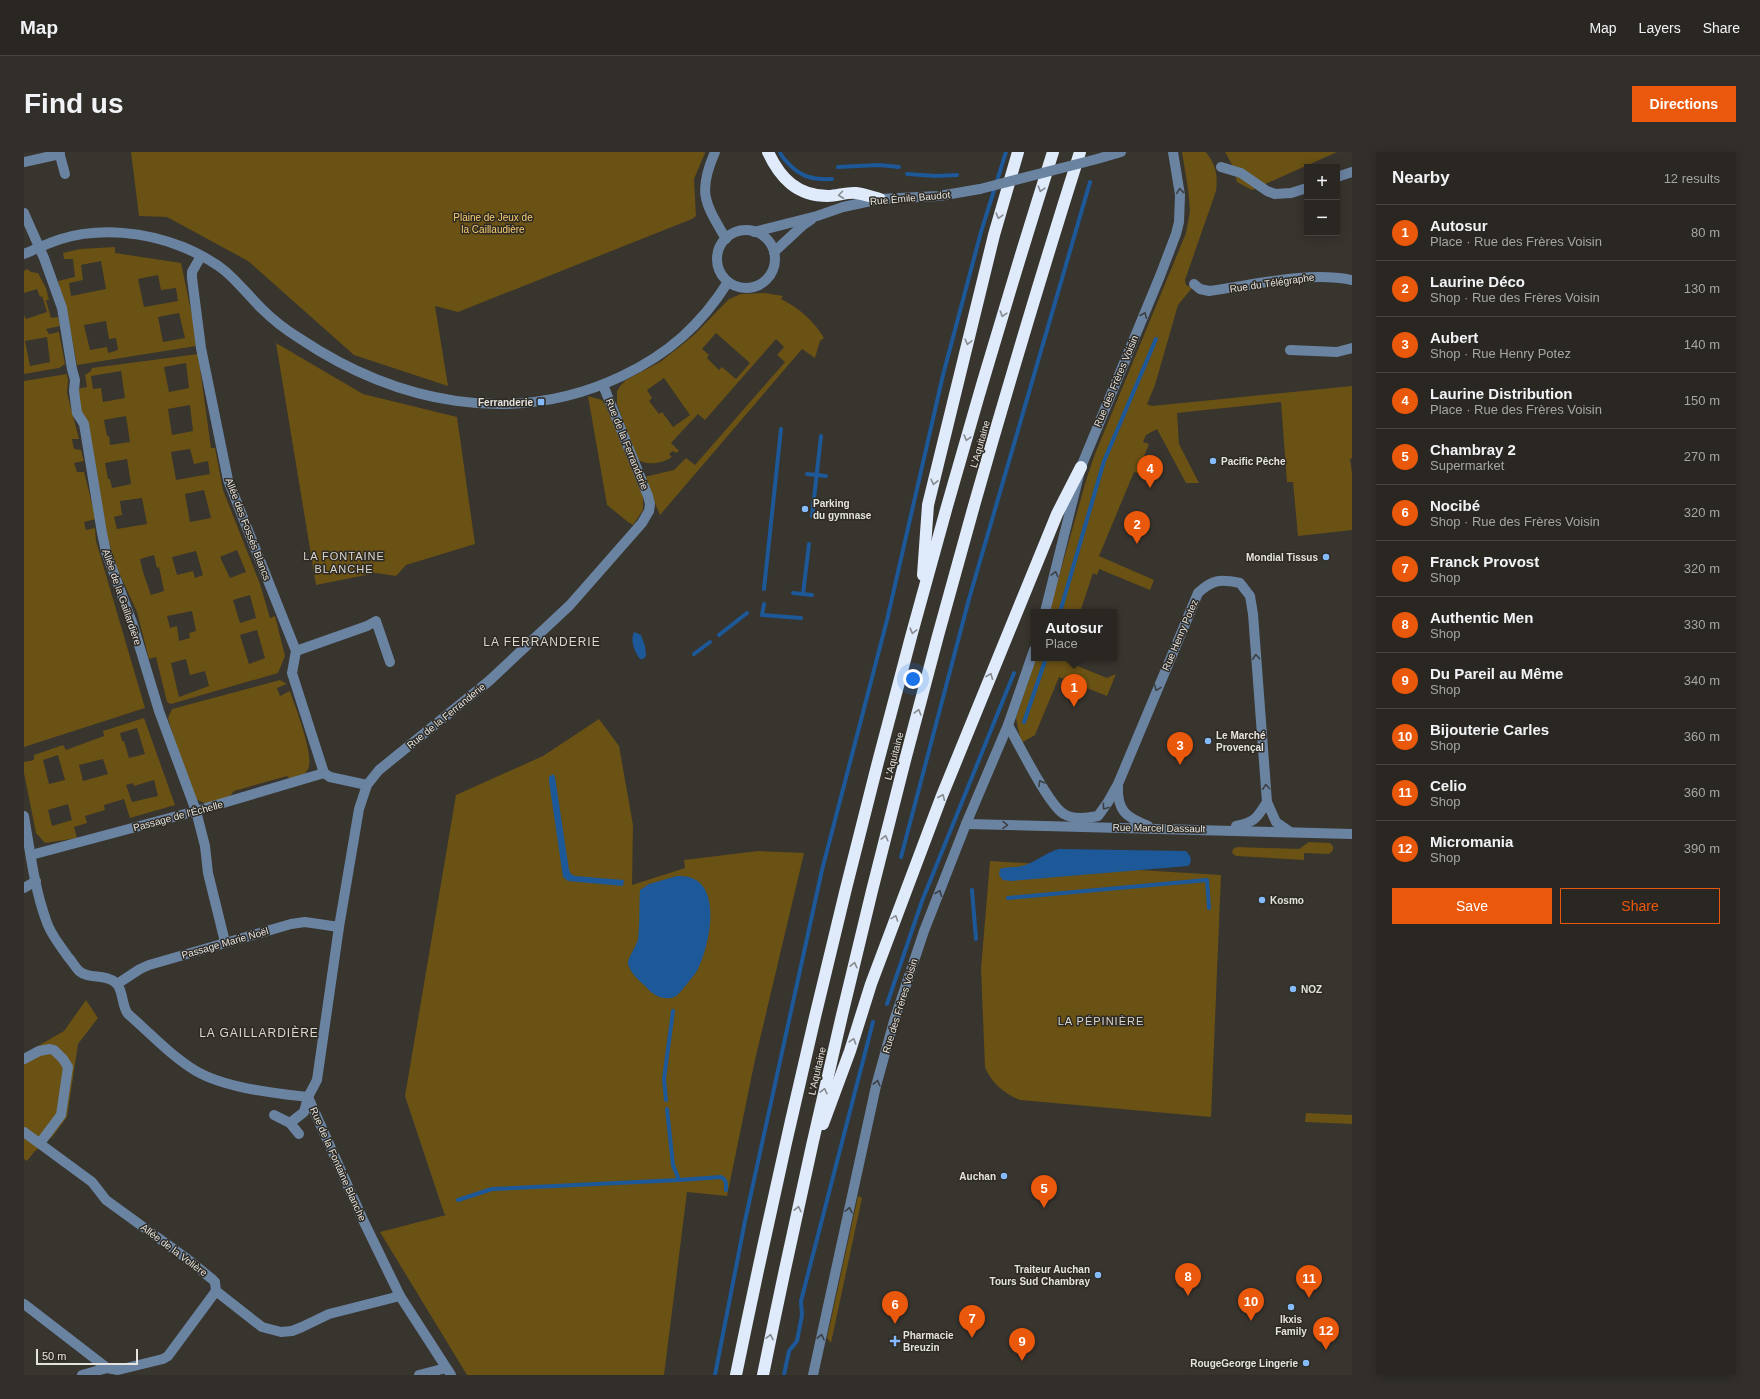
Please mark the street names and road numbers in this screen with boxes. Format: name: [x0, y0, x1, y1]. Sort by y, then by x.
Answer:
street label: Rue Émile Baudot: [869, 188, 951, 207]
street label: Rue du Télégraphe: [1229, 272, 1315, 294]
street label: Rue des Frères Voisin: [1092, 334, 1140, 428]
street label: Rue de la Ferranderie: [604, 397, 650, 492]
street label: L'Aquitaine: [968, 418, 992, 469]
street label: Allée des Fossés Blancs: [223, 476, 273, 582]
street label: Allée de la Gaillardière: [100, 548, 144, 647]
street label: Rue Henry Potez: [1160, 598, 1200, 672]
street label: Rue de la Ferranderie: [405, 681, 488, 751]
street label: L'Aquitaine: [882, 730, 906, 781]
street label: Passage de l'Échelle: [132, 798, 225, 833]
street label: Rue Marcel Dassault: [1113, 822, 1206, 834]
street label: Passage Marie Noël: [180, 925, 270, 961]
street label: Rue des Frères Voisin: [880, 957, 920, 1055]
street label: L'Aquitaine: [806, 1045, 828, 1096]
street label: Rue de la Fontaine Blanche: [308, 1105, 368, 1223]
street label: Allée de la Volière: [139, 1222, 210, 1279]

